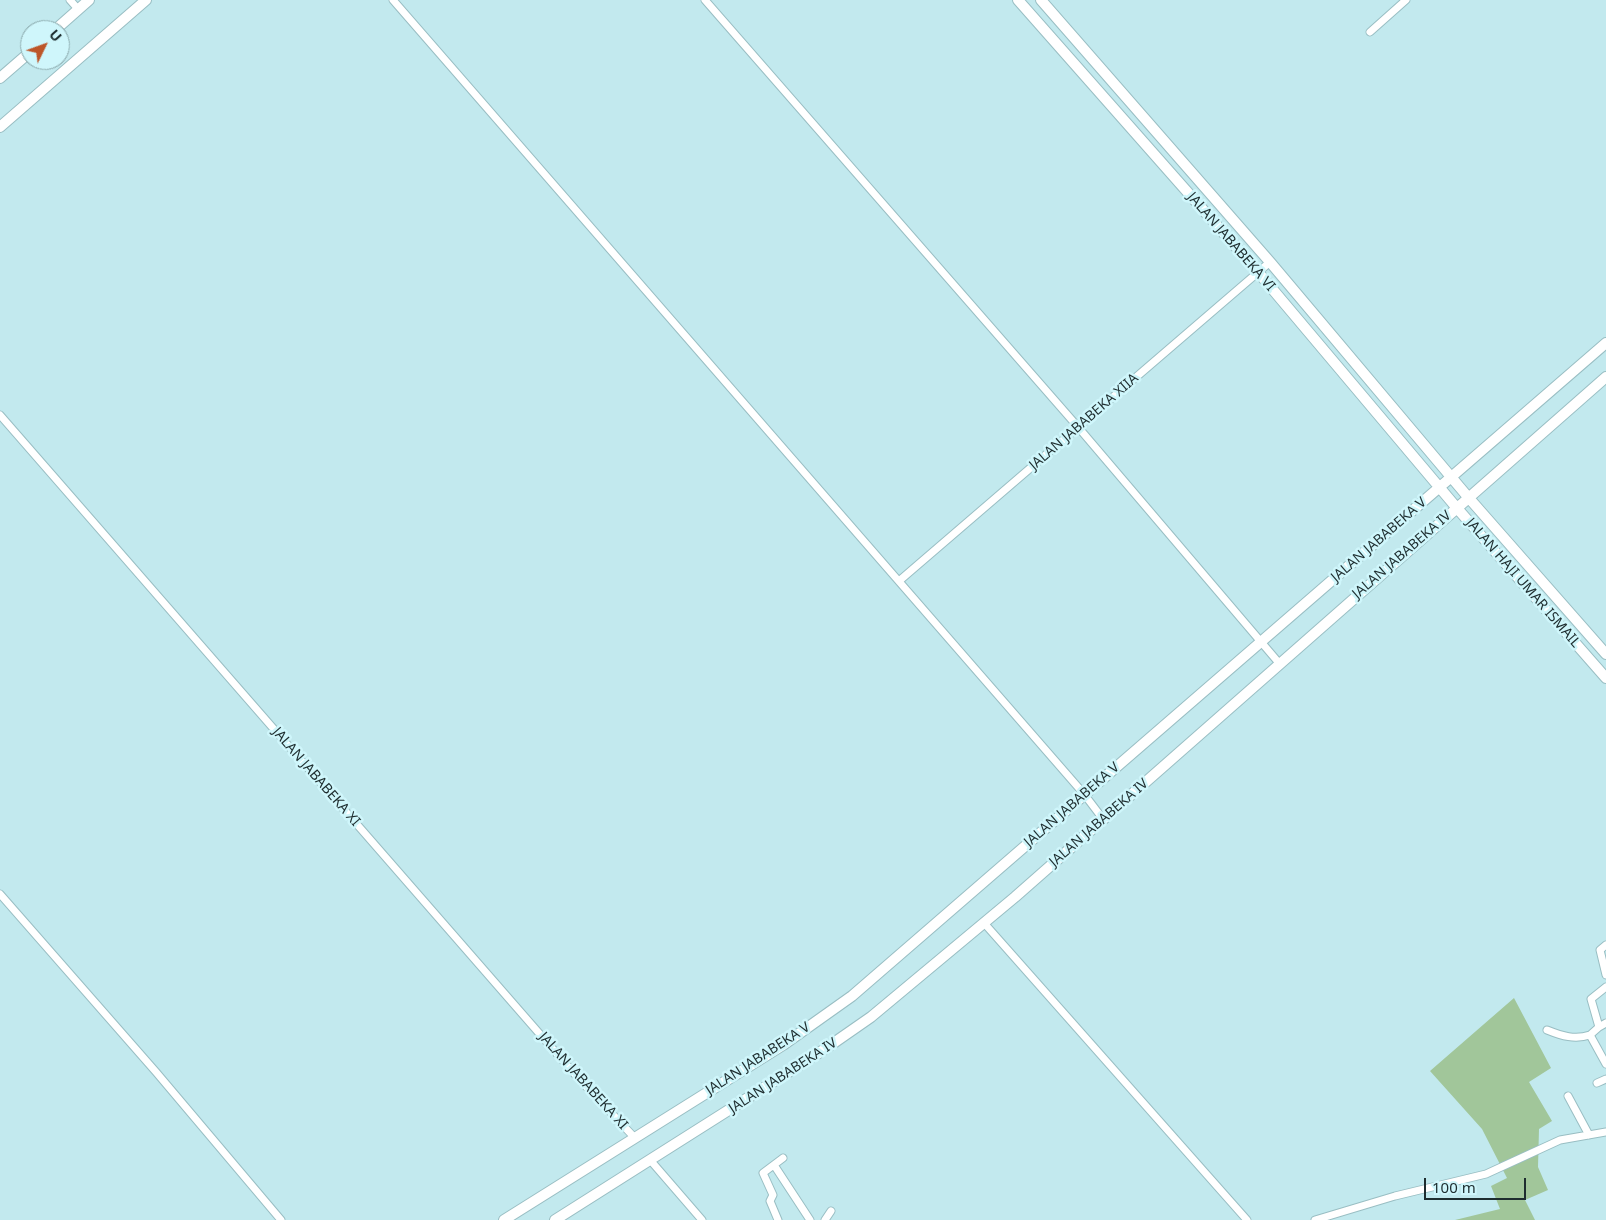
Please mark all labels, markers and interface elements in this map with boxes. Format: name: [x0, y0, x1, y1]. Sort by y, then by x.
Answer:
north arrow: [20, 20, 70, 70]
text: U: [45, 25, 66, 46]
street label: JALAN JABABEKA VI: [1184, 189, 1278, 295]
street label: JALAN JABABEKA XIIA: [1026, 370, 1142, 474]
street label: JALAN JABABEKA V: [1328, 494, 1430, 586]
street label: JALAN JABABEKA IV: [1349, 508, 1455, 602]
street label: JALAN HAJI UMAR ISMAIL: [1462, 515, 1584, 651]
street label: JALAN JABABEKA XI: [269, 724, 363, 830]
street label: JALAN JABABEKA V: [1021, 759, 1123, 851]
street label: JALAN JABABEKA IV: [1046, 776, 1152, 870]
street label: JALAN JABABEKA V: [703, 1019, 813, 1099]
street label: JALAN JABABEKA XI: [535, 1029, 631, 1133]
street label: JALAN JABABEKA IV: [726, 1035, 840, 1117]
scale bar: [1426, 1168, 1528, 1200]
text: 100 m: [1432, 1177, 1476, 1197]

